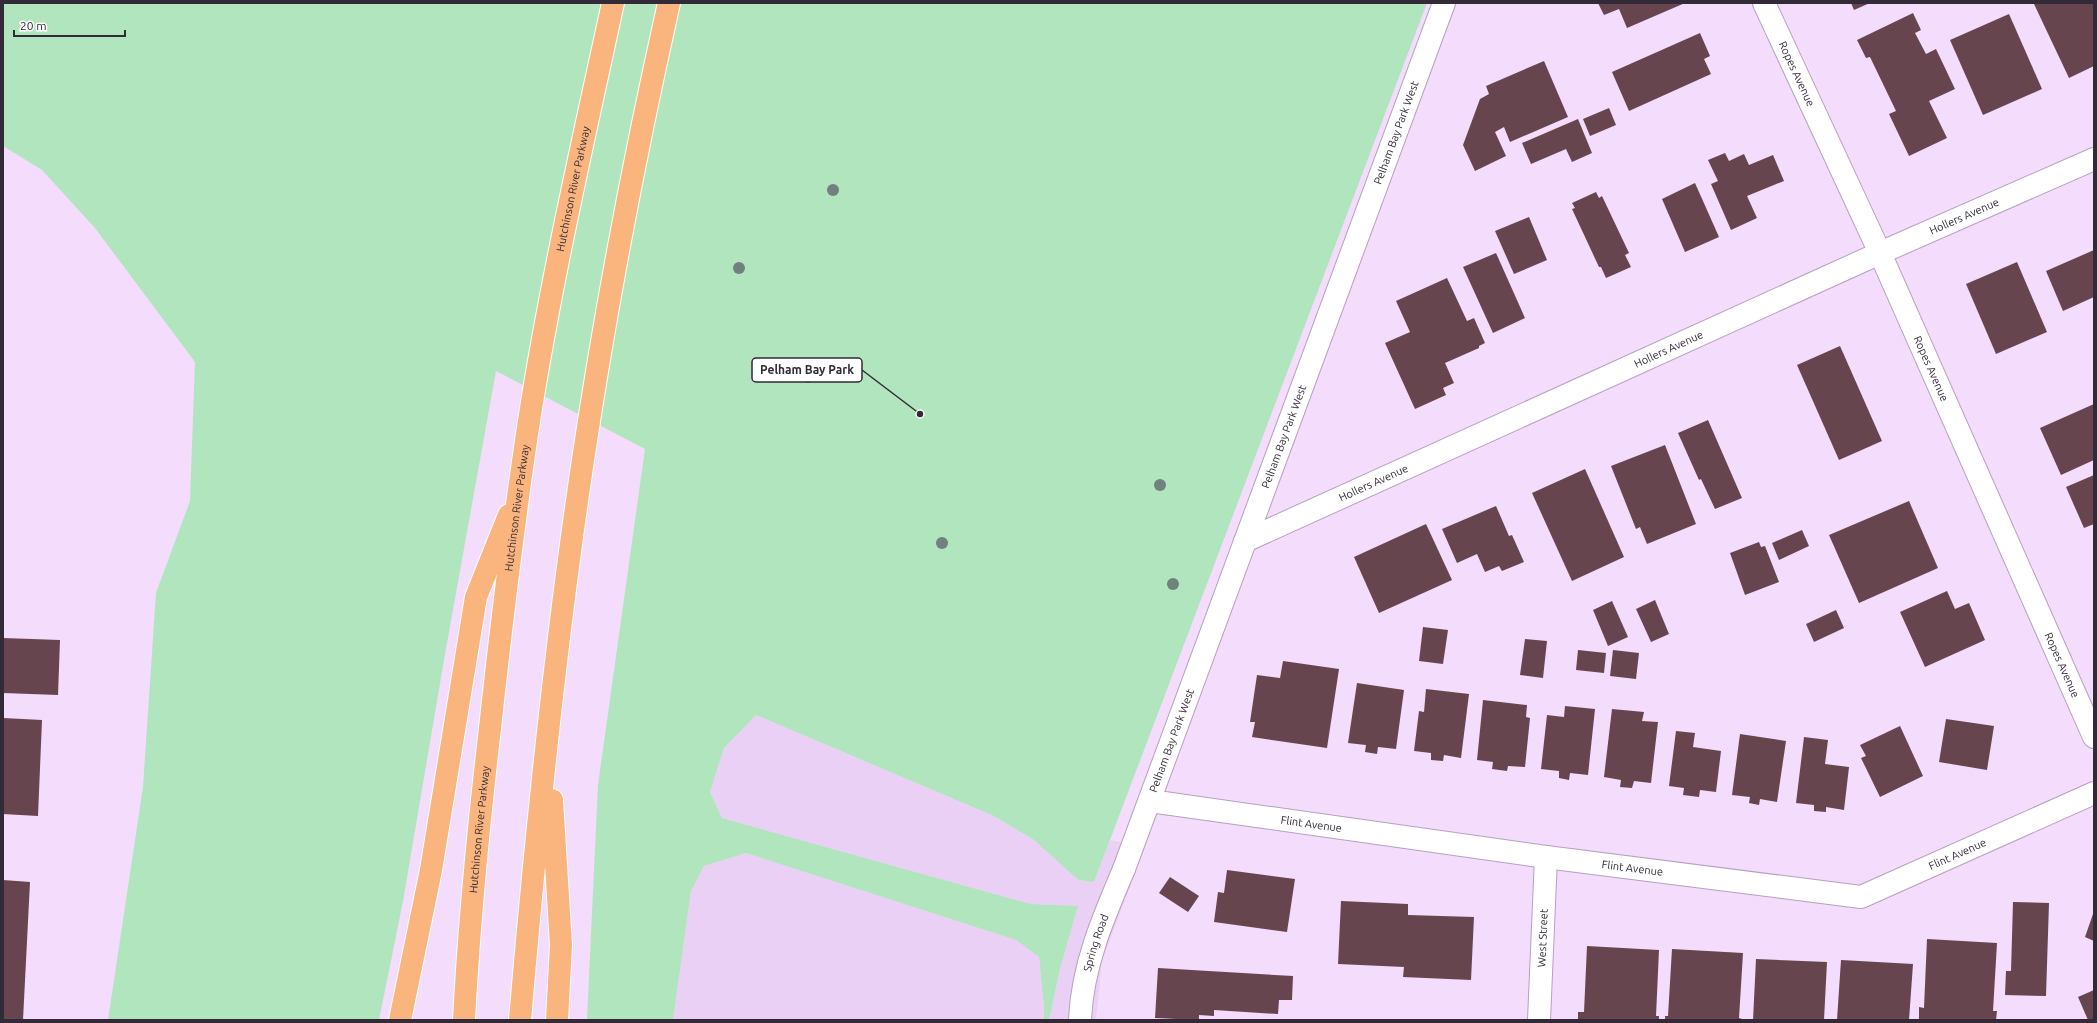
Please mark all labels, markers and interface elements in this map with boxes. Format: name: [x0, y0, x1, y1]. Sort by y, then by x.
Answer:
scale bar: [14, 12, 125, 38]
text: 20 m: [20, 19, 47, 32]
street label: Ropes Avenue: [1777, 39, 1817, 108]
street label: Pelham Bay Park West: [1371, 79, 1421, 186]
street label: Hutchinson River Parkway: [554, 124, 592, 253]
street label: Hollers Avenue: [1927, 196, 2001, 237]
street label: Hollers Avenue: [1632, 328, 1705, 370]
street label: Ropes Avenue: [1911, 334, 1951, 403]
callout: Pelham Bay Park: [752, 358, 862, 382]
text: Pelham Bay Park: [760, 363, 854, 376]
street label: Pelham Bay Park West: [1259, 383, 1309, 490]
street label: Hutchinson River Parkway: [502, 443, 531, 572]
street label: Hollers Avenue: [1337, 462, 1410, 504]
street label: Ropes Avenue: [2042, 630, 2082, 699]
street label: Pelham Bay Park West: [1147, 686, 1196, 794]
street label: Hutchinson River Parkway: [467, 765, 492, 894]
street label: Flint Avenue: [1280, 814, 1343, 834]
street label: Flint Avenue: [1927, 836, 1988, 872]
street label: Flint Avenue: [1601, 858, 1664, 878]
street label: West Street: [1535, 908, 1550, 968]
street label: Spring Road: [1081, 913, 1111, 973]

